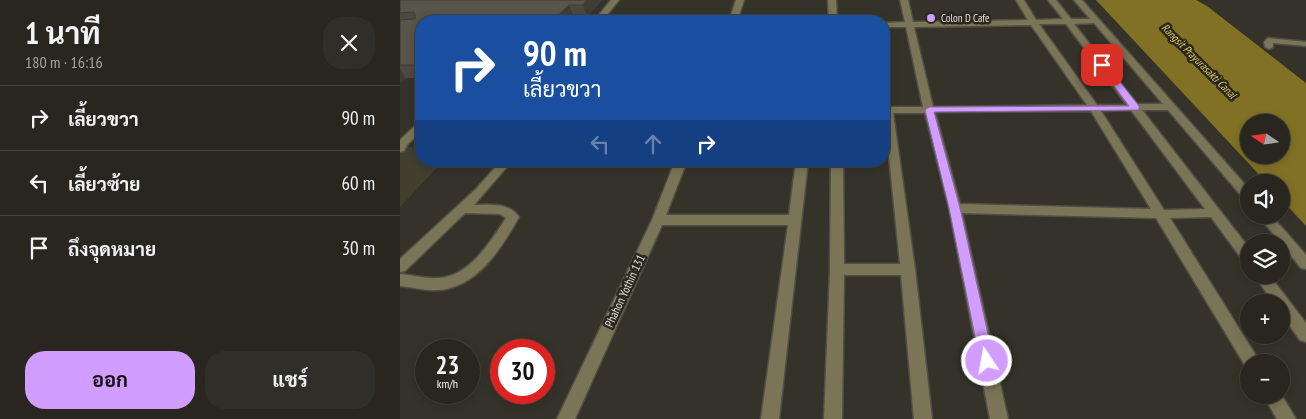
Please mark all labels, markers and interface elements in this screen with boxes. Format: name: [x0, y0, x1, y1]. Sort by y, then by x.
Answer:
place label: Colon D Cafe: [941, 11, 990, 25]
marker: Colon D Cafe: [925, 12, 937, 24]
text: 1 นาที: [25, 13, 101, 52]
button: close: [323, 17, 375, 69]
water label: Rangsit Prayurasakti Canal: [1159, 21, 1240, 102]
text: 90 m: [523, 30, 587, 76]
icon: right: [440, 35, 505, 100]
pin: [1081, 44, 1123, 86]
icon: arrive: [1088, 51, 1116, 79]
text: 180 m · 16:16: [25, 52, 103, 72]
text: เลี้ยวขวา: [523, 75, 601, 103]
icon: right: [25, 104, 53, 132]
text: 90 m: [342, 106, 375, 130]
text: เลี้ยวขวา: [68, 107, 139, 131]
north arrow: [1240, 114, 1290, 164]
map controls: [1240, 114, 1290, 404]
icon: left: [586, 130, 614, 158]
icon: ahead: [639, 130, 667, 158]
icon: right: [692, 130, 720, 158]
icon: left: [25, 169, 53, 197]
text: 60 m: [342, 171, 375, 195]
text: เลี้ยวซ้าย: [68, 172, 140, 196]
button: sound: [1240, 174, 1290, 224]
icon: arrive: [25, 234, 53, 262]
button: layers: [1240, 234, 1290, 284]
text: 30 m: [342, 236, 375, 260]
text: ถึงจุดหมาย: [68, 237, 156, 261]
street label: Phahon Yothin 131: [601, 252, 648, 330]
button: +: [1240, 294, 1290, 344]
position arrow: [960, 334, 1012, 386]
speed limit sign: 30: [490, 339, 555, 404]
text: 23: [436, 349, 459, 381]
button: ออก: [25, 351, 195, 409]
button: แชร์: [205, 351, 375, 409]
button: −: [1240, 354, 1290, 404]
text: km/h: [437, 376, 458, 391]

